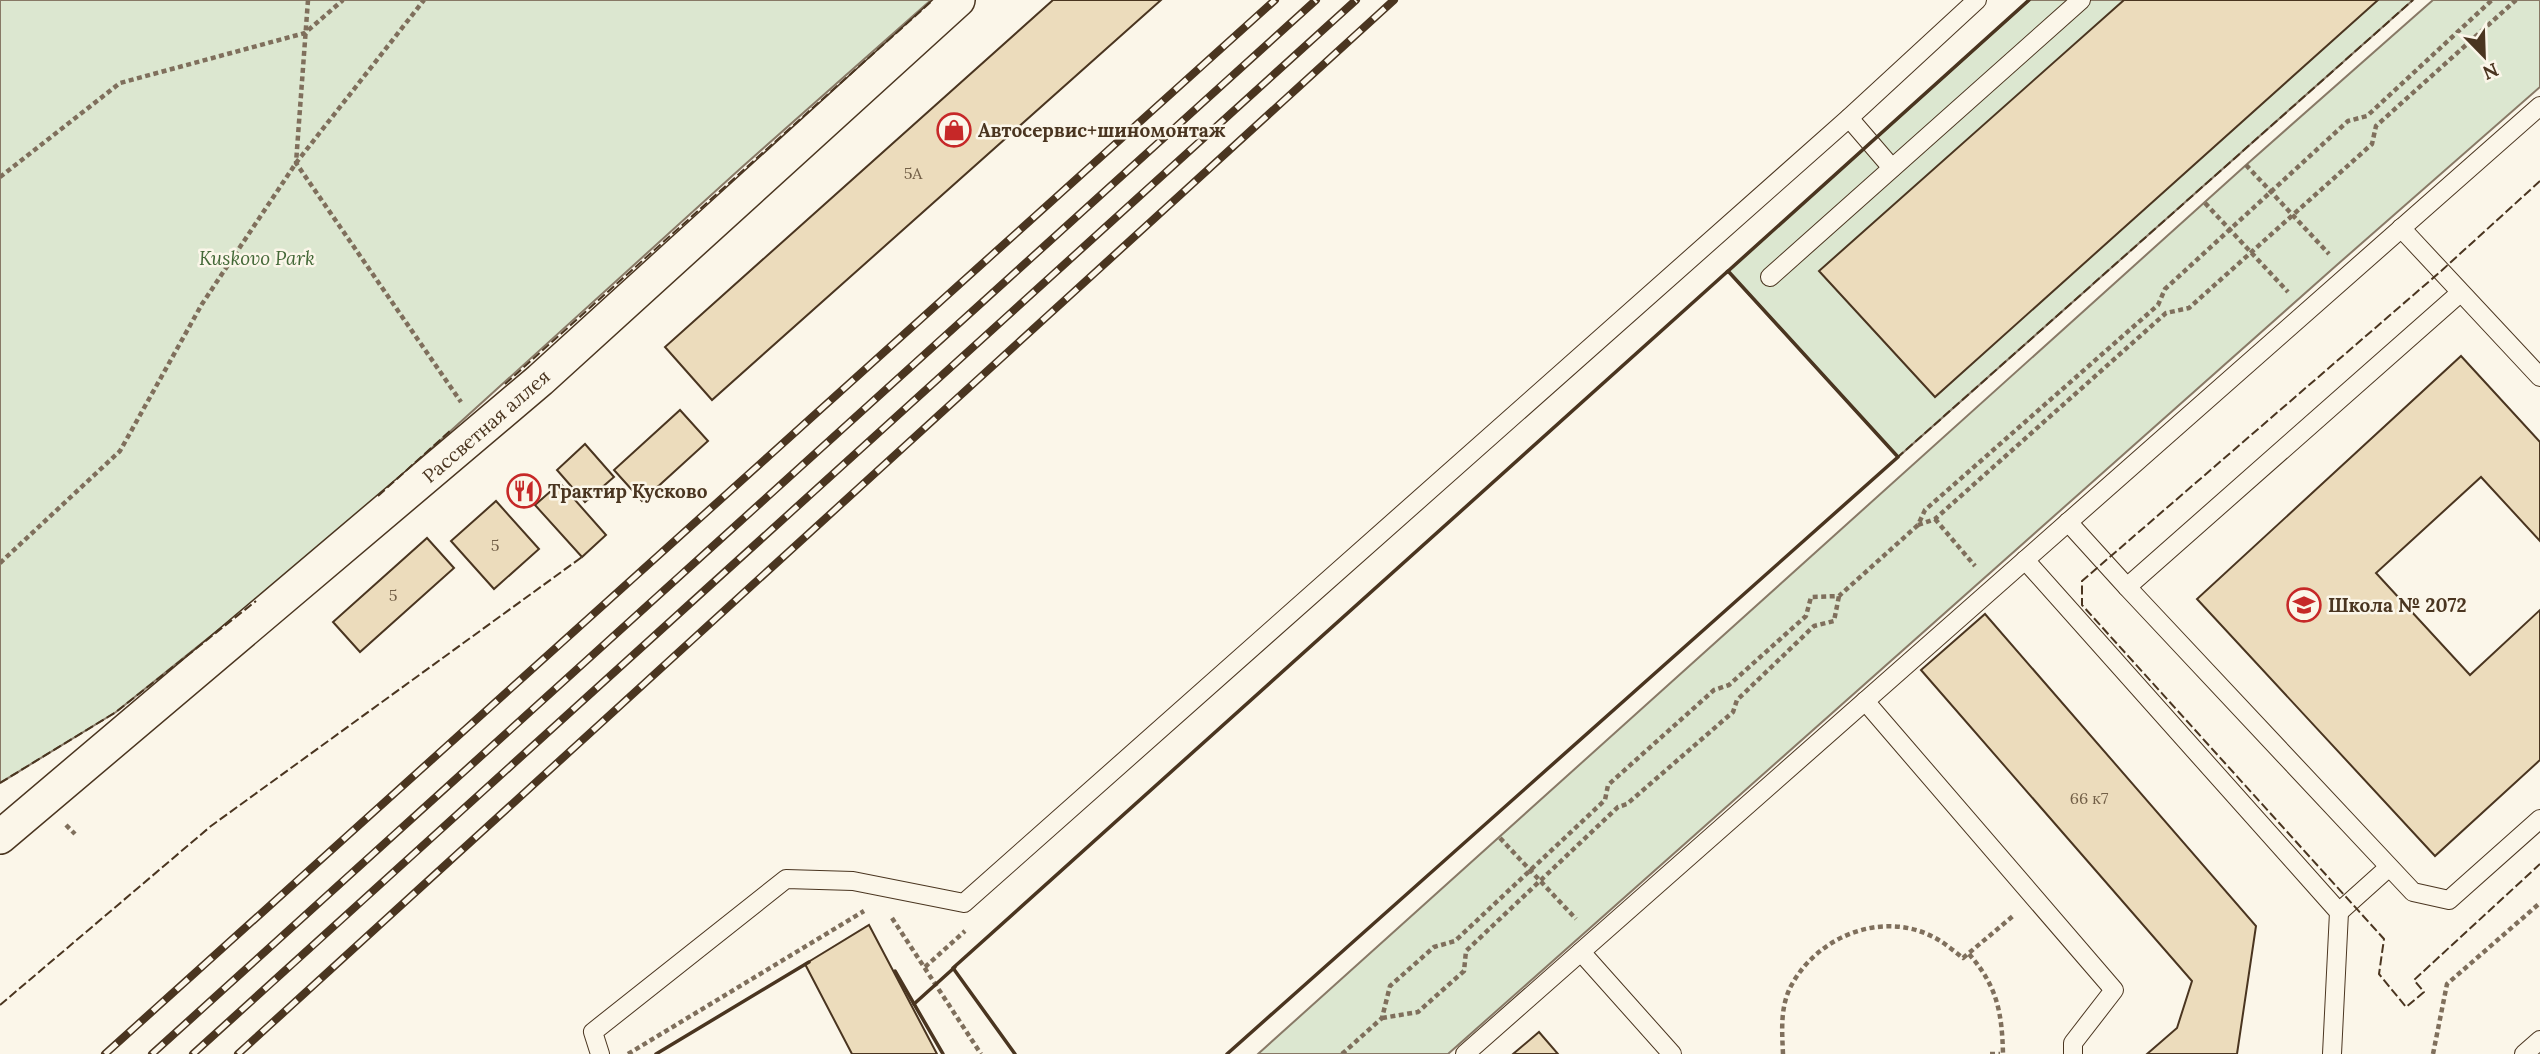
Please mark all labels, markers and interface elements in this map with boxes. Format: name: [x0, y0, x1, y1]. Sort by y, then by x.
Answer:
north arrow: [2449, 21, 2519, 91]
text: N: [2479, 58, 2502, 86]
shop icon: Автосервис+шиномонтаж: [935, 111, 973, 149]
place label: Автосервис+шиномонтаж: [978, 118, 1226, 142]
house number: 5А: [904, 163, 923, 183]
park label: Kuskovo Park: [199, 246, 315, 270]
street label: Рассветная аллея: [417, 364, 555, 488]
restaurant icon: Трактир Кусково: [505, 472, 543, 510]
place label: Трактир Кусково: [548, 479, 708, 503]
house number: 5: [491, 535, 499, 555]
house number: 5: [389, 585, 397, 605]
school or university icon: Школа № 2072: [2285, 586, 2323, 624]
place label: Школа № 2072: [2328, 593, 2467, 617]
house number: 66 к7: [2070, 788, 2109, 808]

